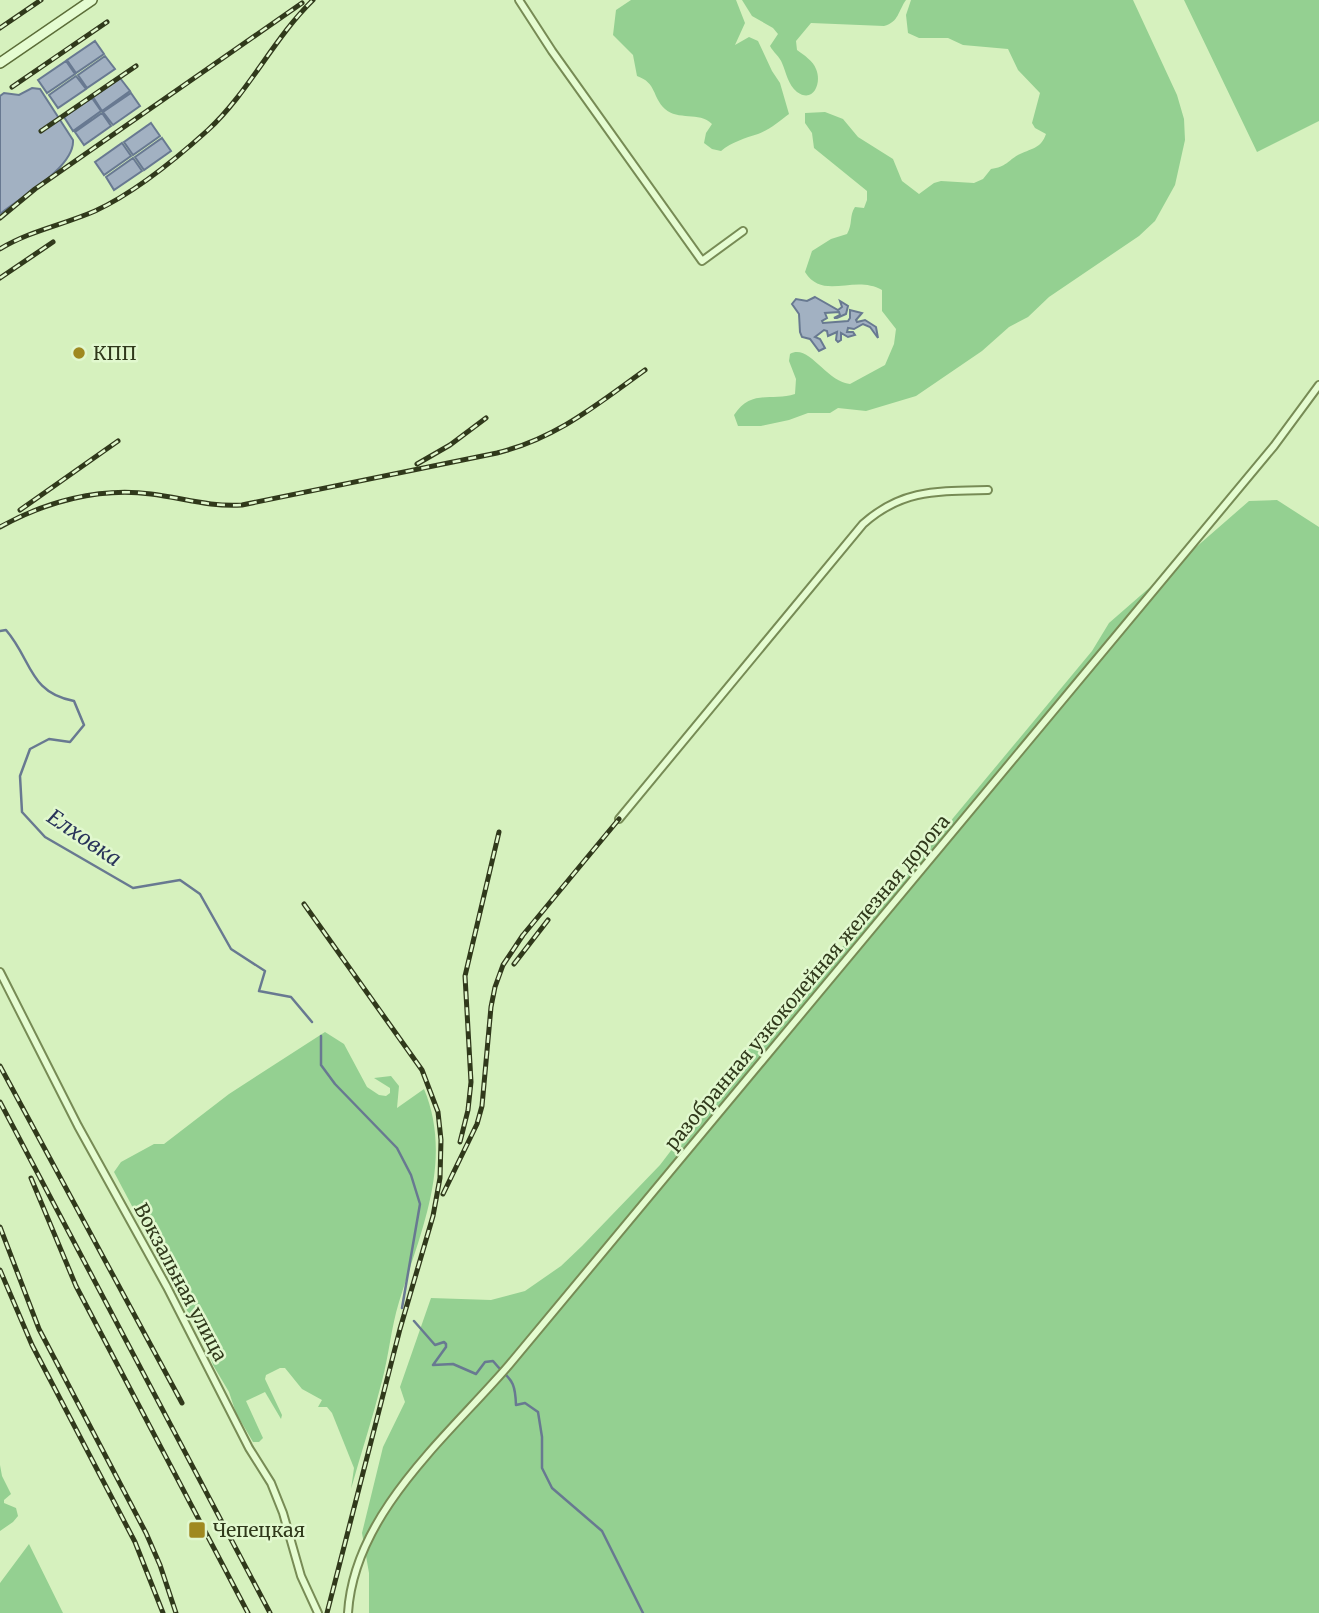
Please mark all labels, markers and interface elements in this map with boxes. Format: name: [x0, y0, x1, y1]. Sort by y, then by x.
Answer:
place label: КПП: [93, 341, 137, 365]
marker: КПП: [71, 345, 87, 361]
water label: Елховка: [42, 803, 126, 872]
street label: разобранная узкоколейная железная дорога: [659, 809, 955, 1155]
street label: Вокзальная улица: [129, 1199, 233, 1365]
place label: Чепецкая: [213, 1518, 305, 1542]
marker: Чепецкая: [187, 1520, 207, 1540]

